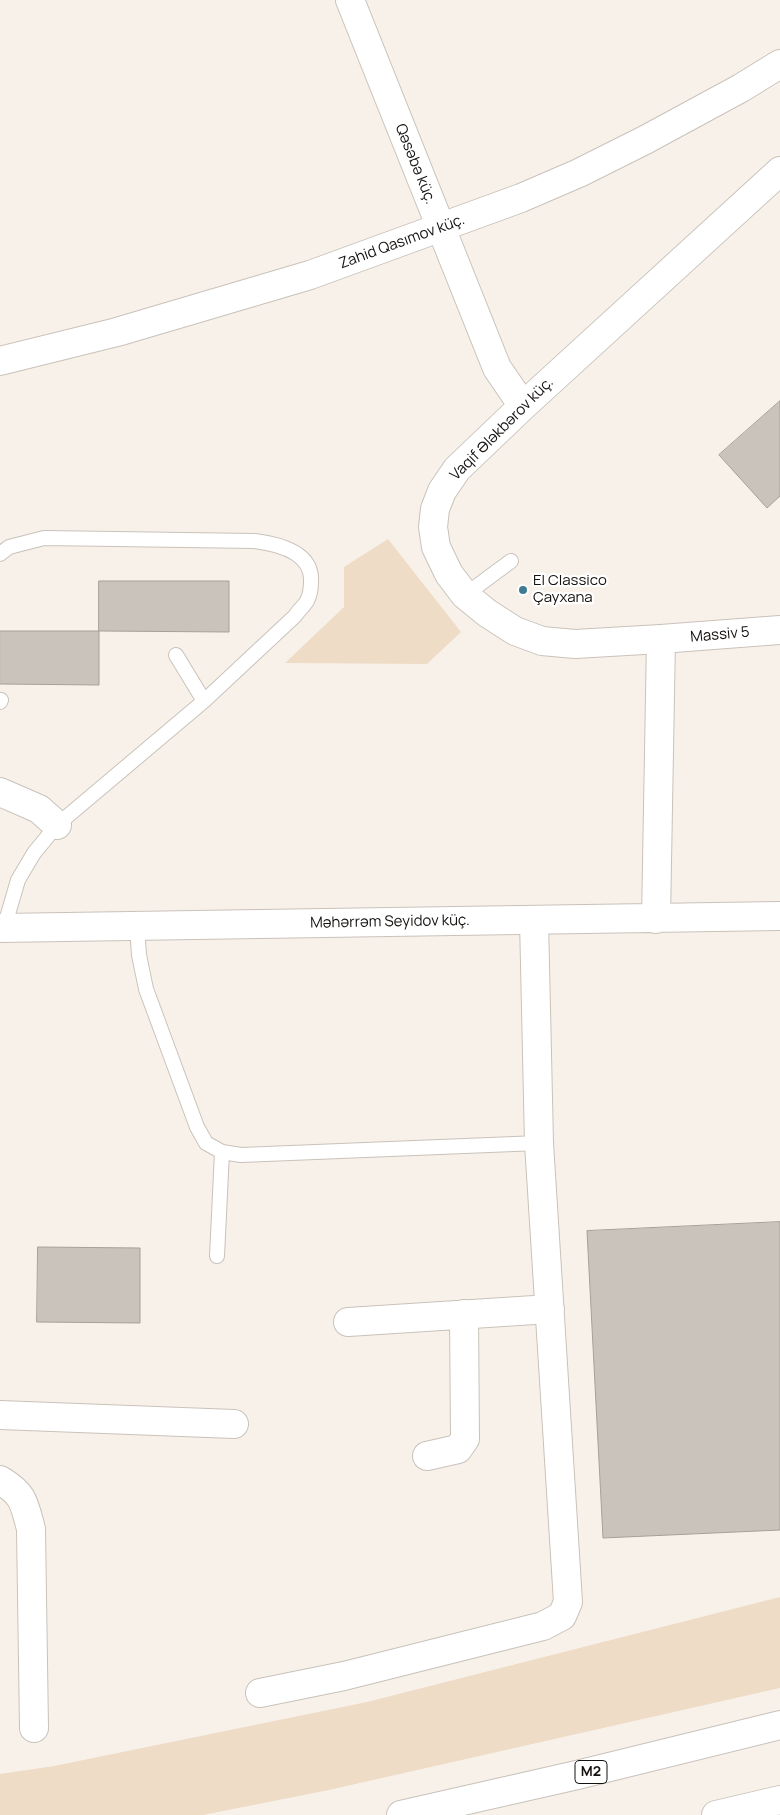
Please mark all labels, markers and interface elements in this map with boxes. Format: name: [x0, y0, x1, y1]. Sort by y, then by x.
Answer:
street label: Qəsəbə küç.: [391, 121, 439, 207]
street label: Zahid Qasımov küç.: [337, 211, 467, 273]
street label: Vaqif Ələkbərov küç.: [447, 374, 557, 484]
place label: El Classico Çayxana: [533, 572, 607, 607]
marker: El Classico Çayxana: [517, 584, 529, 596]
street label: Massiv 5: [690, 623, 750, 647]
street label: Məhərrəm Seyidov küç.: [310, 912, 470, 932]
road number: M2: [575, 1760, 607, 1784]

